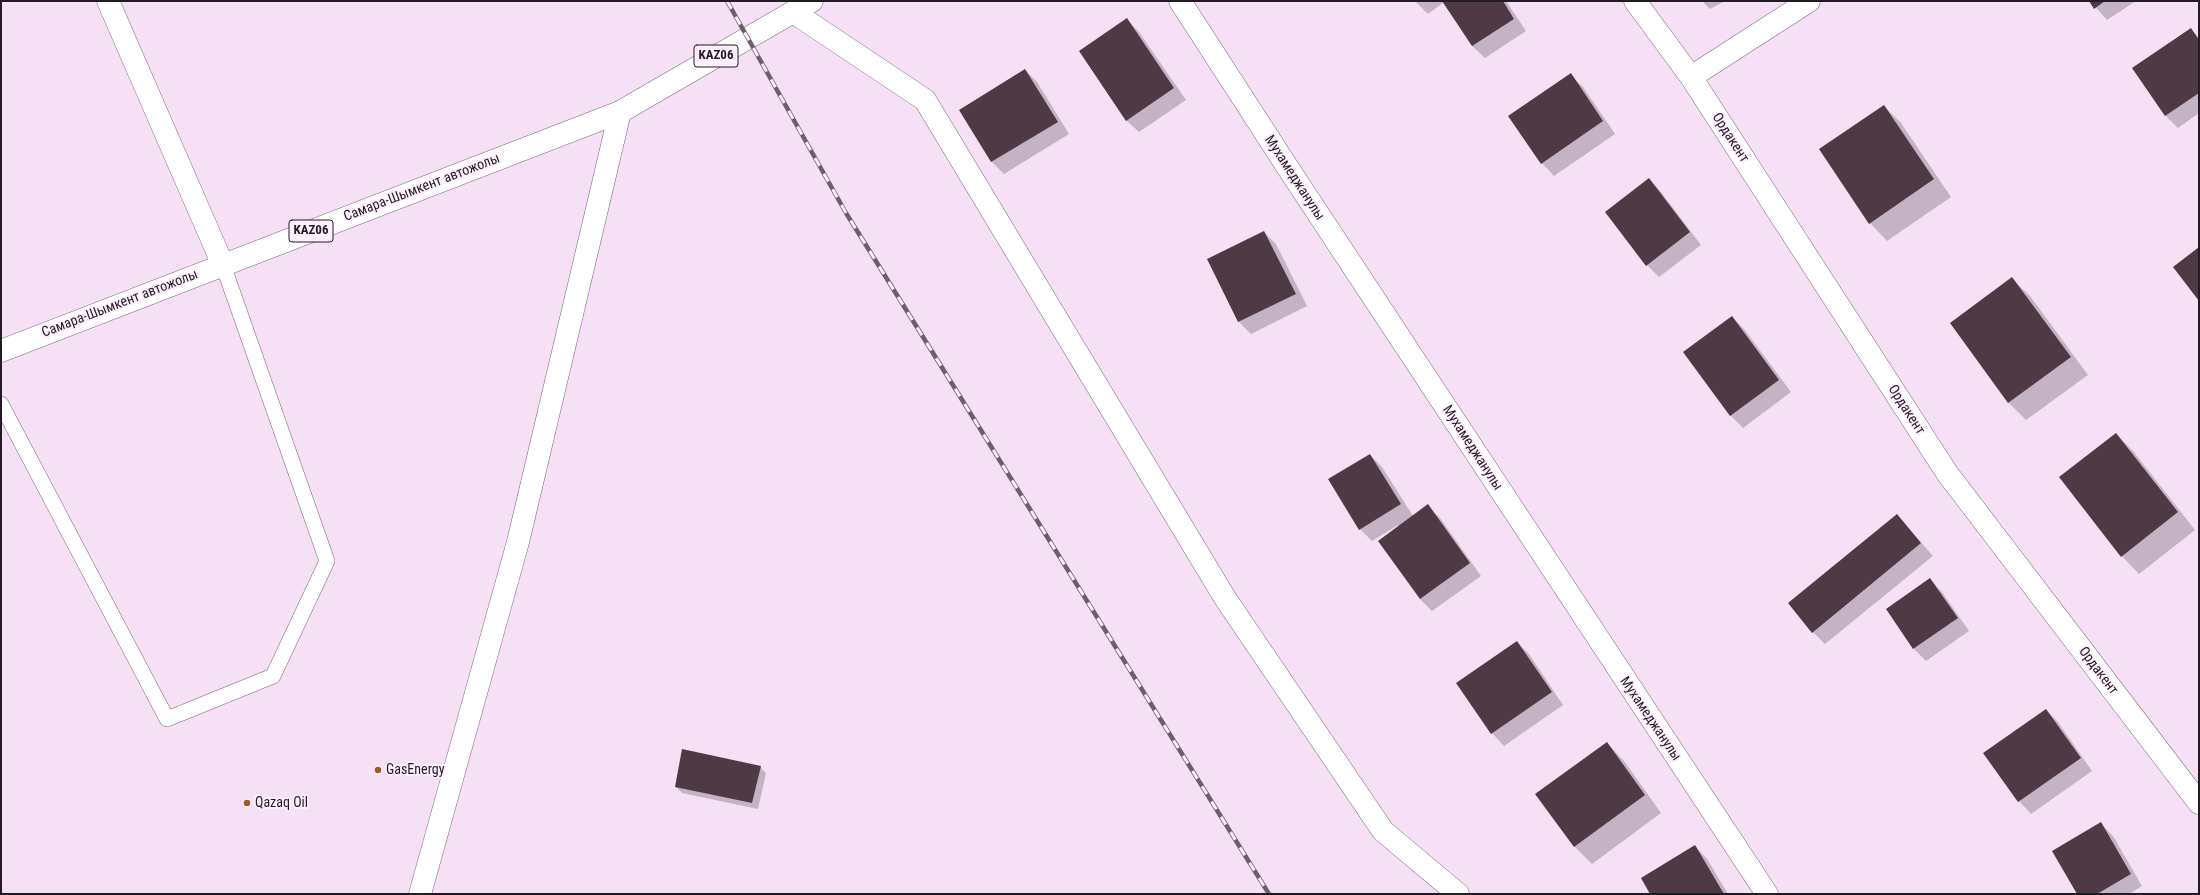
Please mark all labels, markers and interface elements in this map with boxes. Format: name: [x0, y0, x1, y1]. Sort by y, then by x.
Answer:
road number: KAZ06: [694, 45, 738, 67]
street label: Ордакент: [1708, 110, 1752, 166]
street label: Мухамеджанулы: [1260, 132, 1328, 224]
street label: Самара-Шымкент автожолы: [342, 150, 502, 226]
road number: KAZ06: [289, 220, 333, 242]
street label: Самара-Шымкент автожолы: [40, 266, 200, 342]
street label: Ордакент: [1884, 382, 1928, 438]
street label: Мухамеджанулы: [1438, 402, 1506, 494]
street label: Ордакент: [2075, 644, 2121, 698]
street label: Мухамеджанулы: [1616, 674, 1684, 764]
place label: GasEnergy: [386, 762, 445, 778]
marker: GasEnergy: [373, 765, 383, 775]
place label: Qazaq Oil: [255, 795, 308, 811]
marker: Qazaq Oil: [242, 798, 252, 808]

